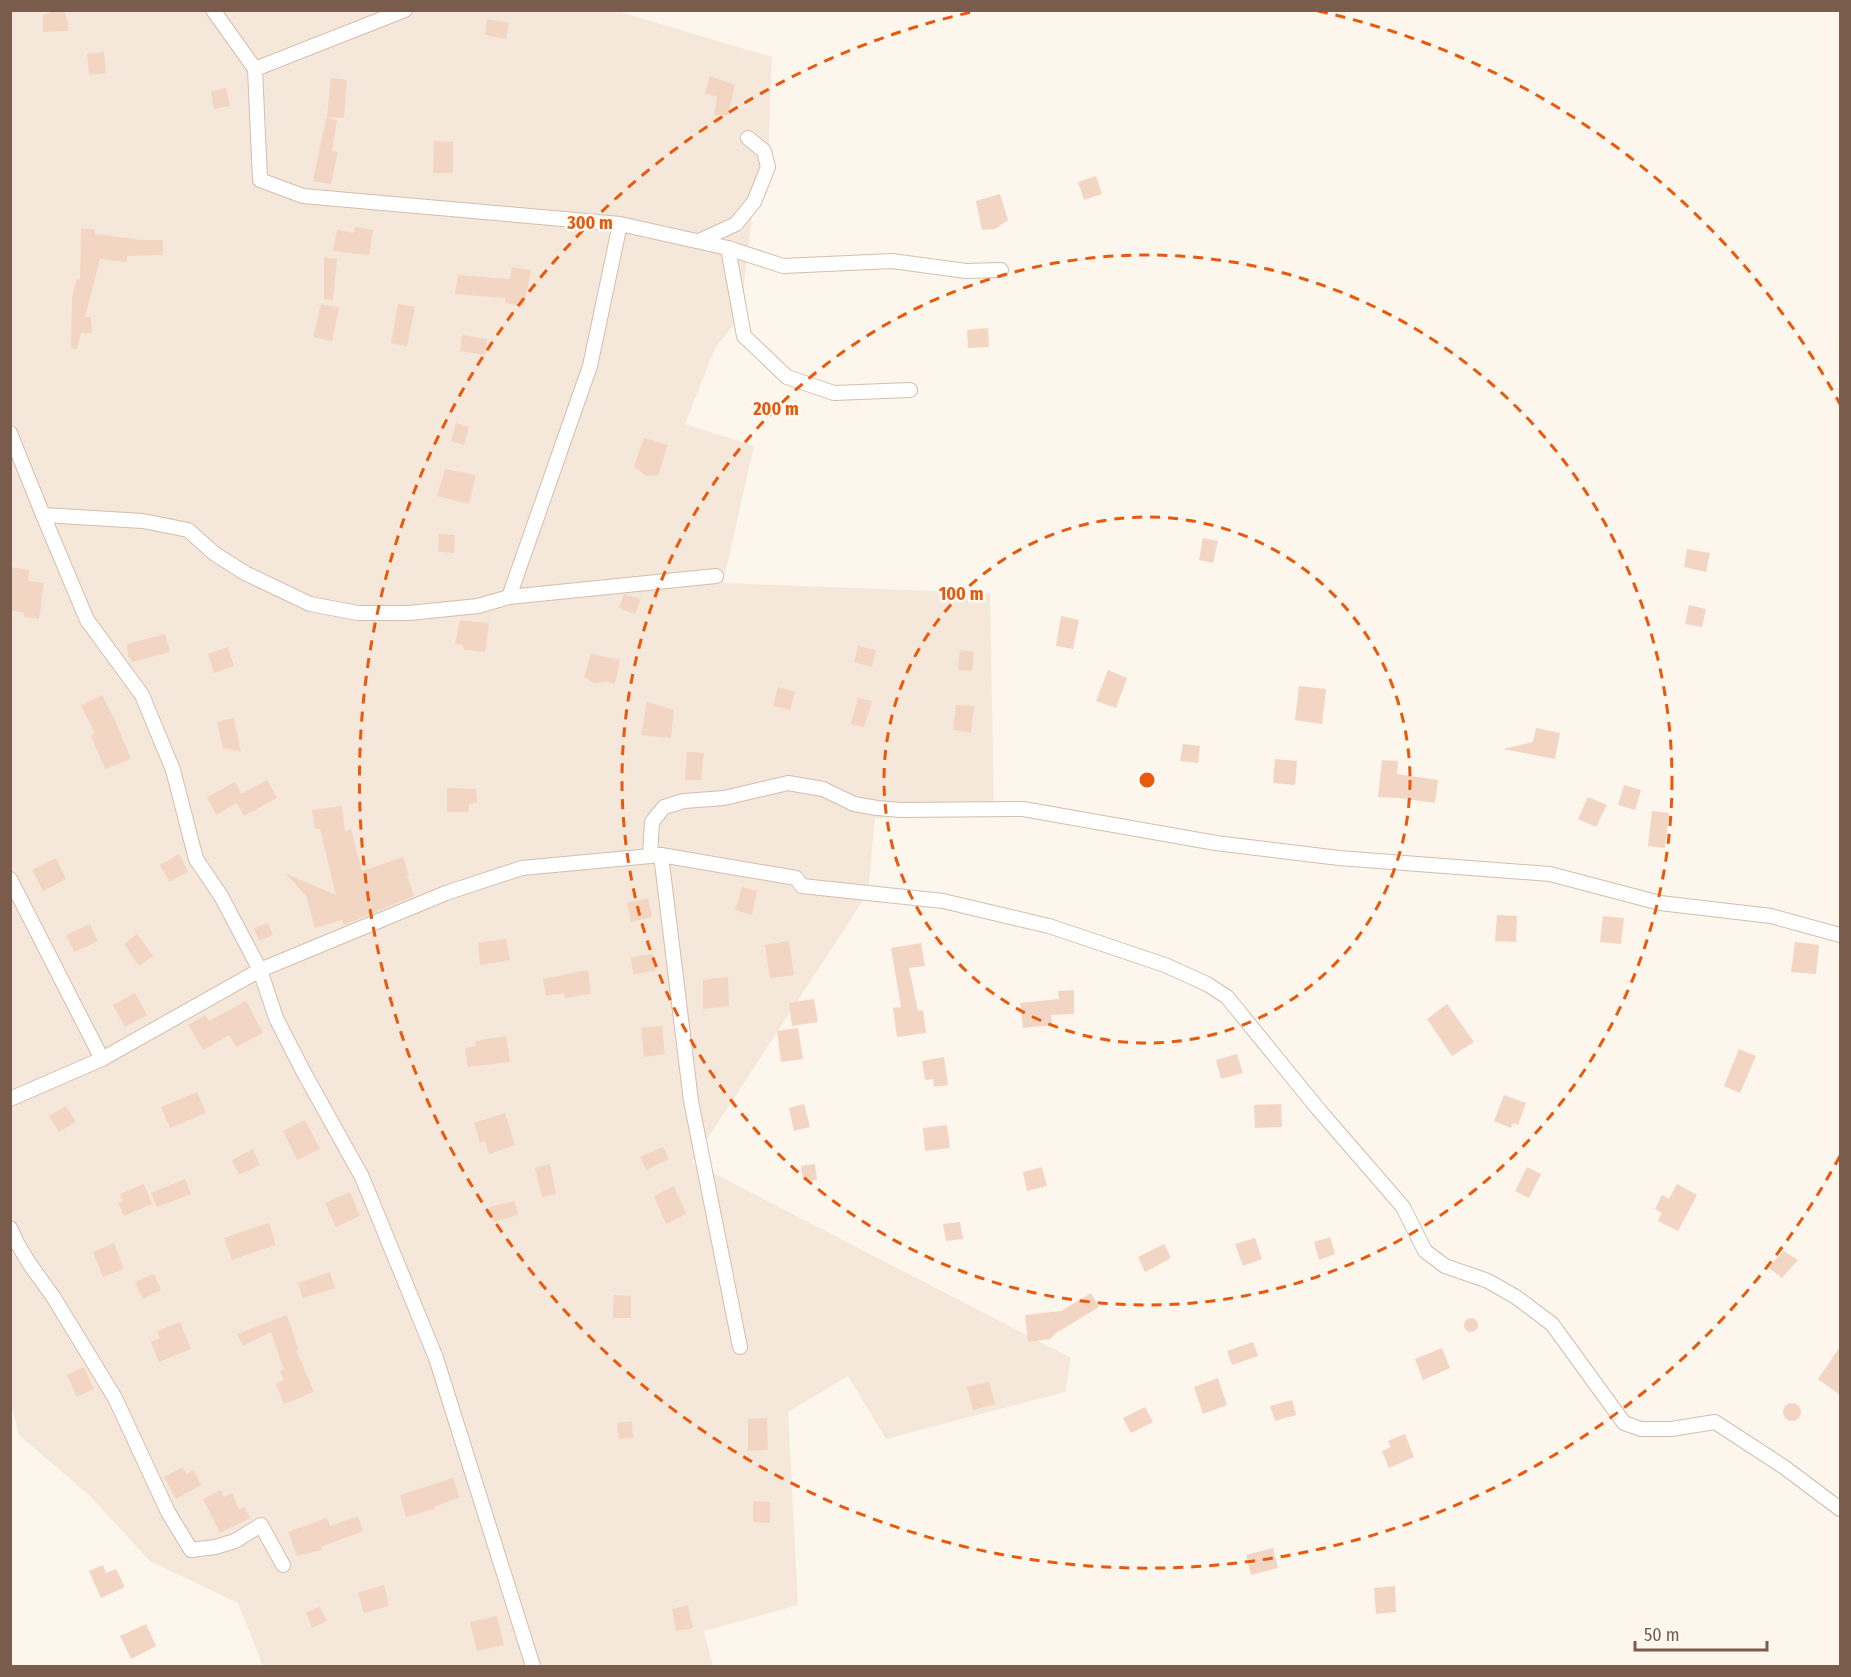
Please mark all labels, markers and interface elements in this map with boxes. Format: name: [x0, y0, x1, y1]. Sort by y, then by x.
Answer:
text: 300 m: [566, 212, 613, 234]
text: 200 m: [752, 398, 799, 420]
text: 100 m: [939, 583, 983, 605]
centre of rings: [1137, 770, 1157, 790]
scale bar: [1635, 1614, 1767, 1652]
text: 50 m: [1644, 1624, 1680, 1646]

